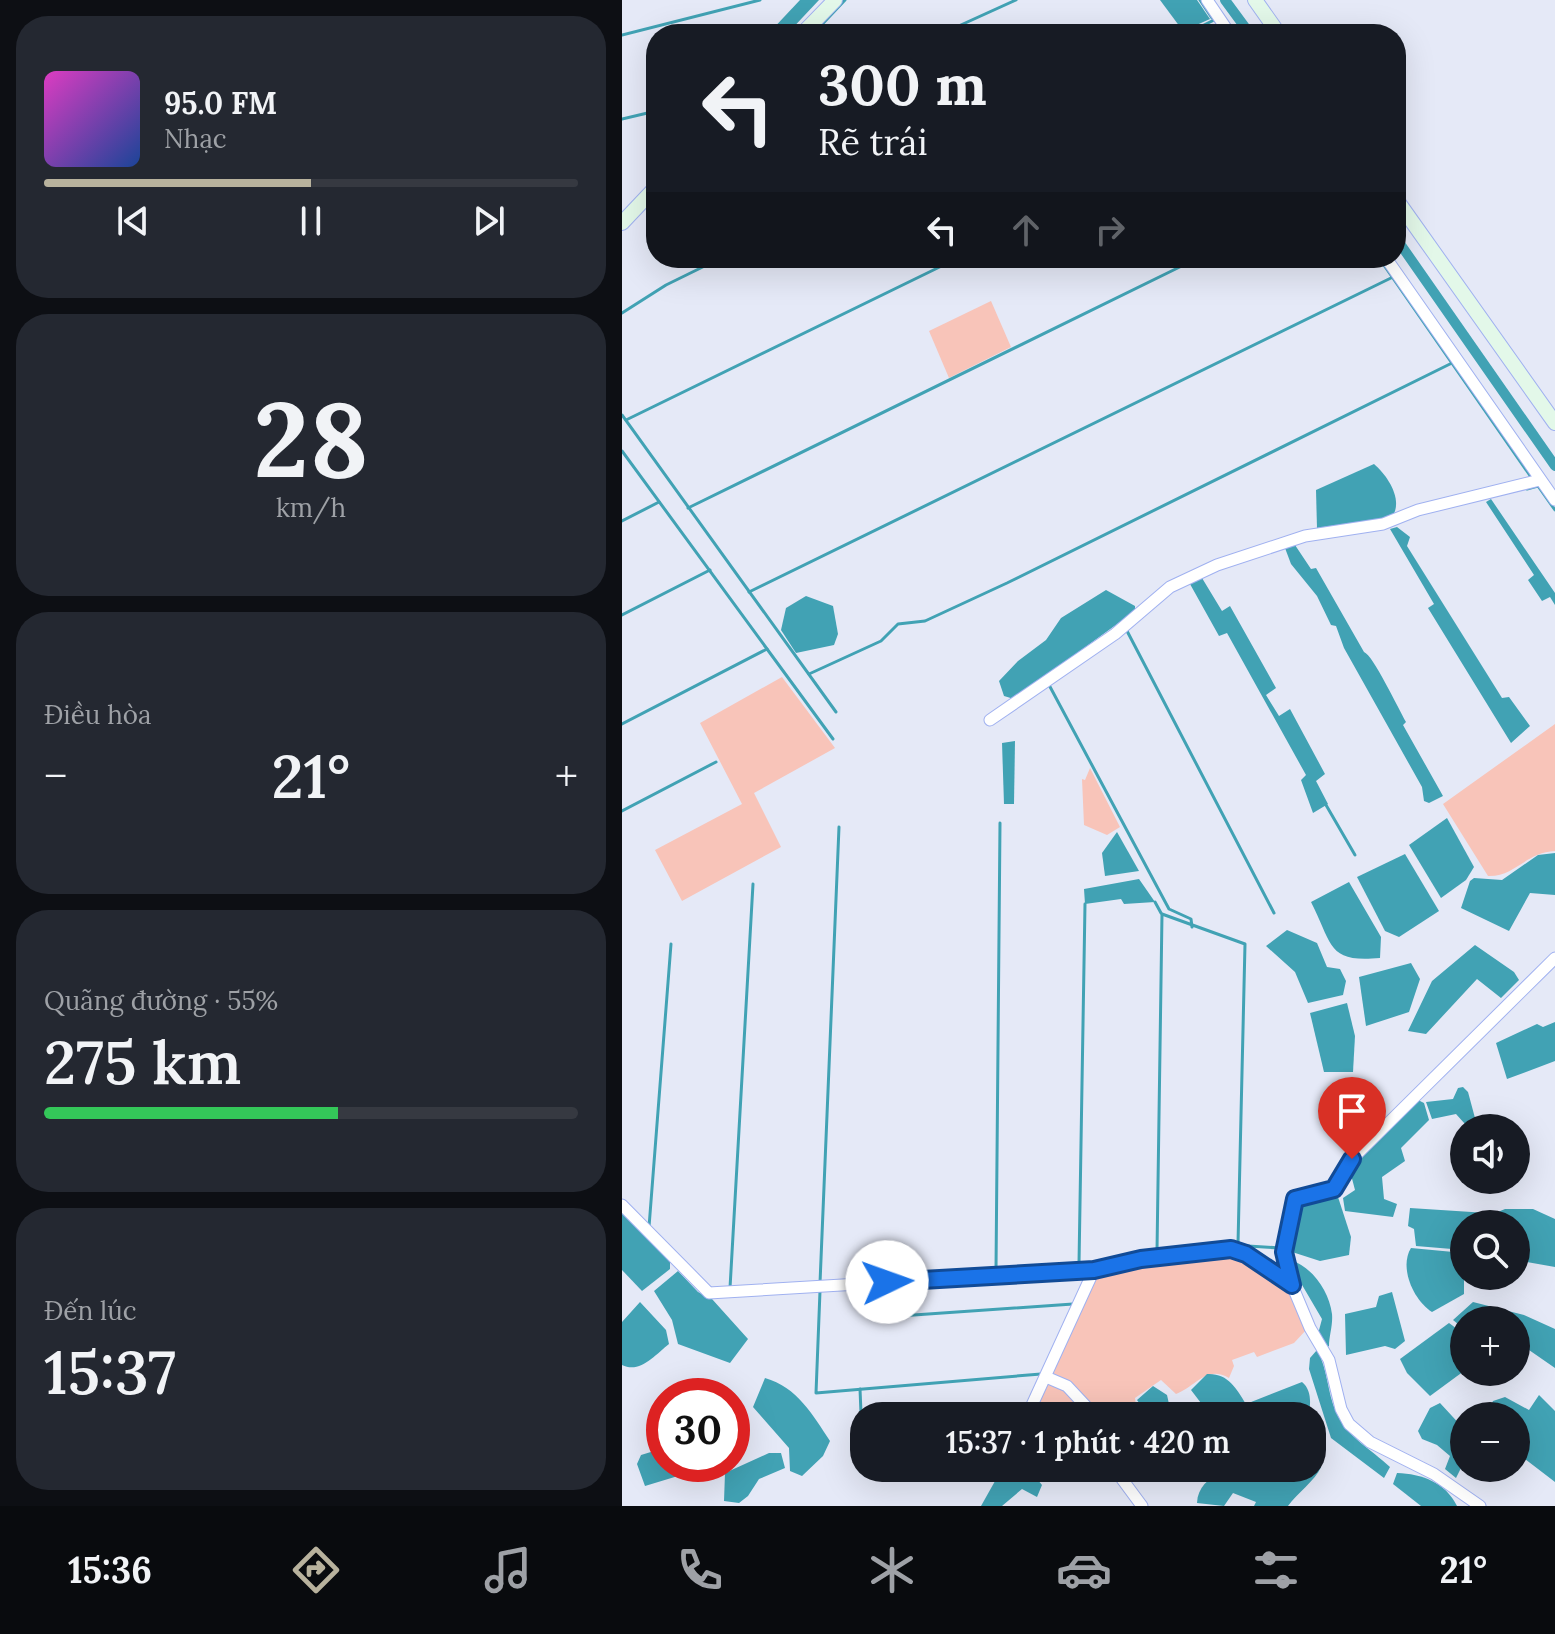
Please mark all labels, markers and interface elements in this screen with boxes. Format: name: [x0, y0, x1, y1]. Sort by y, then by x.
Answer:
text: 300 m: [818, 49, 987, 120]
icon: left: [686, 56, 790, 160]
text: 95.0 FM: [164, 84, 277, 122]
text: Rẽ trái: [818, 119, 928, 165]
text: Nhạc: [164, 122, 227, 155]
icon: previous: [111, 199, 155, 243]
icon: pause: [289, 199, 333, 243]
icon: next: [467, 199, 511, 243]
icon: left: [920, 208, 964, 252]
icon: ahead: [1004, 208, 1048, 252]
icon: right: [1088, 208, 1132, 252]
text: 28: [254, 372, 368, 505]
text: km/h: [276, 491, 346, 524]
text: Điều hòa: [44, 698, 151, 731]
text: 21°: [272, 738, 350, 814]
text: −: [44, 748, 67, 804]
text: +: [555, 748, 578, 804]
text: Quãng đường · 55%: [44, 984, 278, 1017]
text: 275 km: [44, 1024, 241, 1100]
pin: [1318, 1077, 1386, 1159]
icon: arrive: [1330, 1089, 1374, 1133]
map controls: [1450, 1114, 1530, 1482]
button: sound: [1450, 1114, 1530, 1194]
button: search: [1450, 1210, 1530, 1290]
position arrow: [845, 1240, 929, 1324]
text: Đến lúc: [44, 1294, 137, 1327]
button: +: [1450, 1306, 1530, 1386]
text: 15:37: [44, 1334, 176, 1410]
speed limit sign: 30: [646, 1378, 750, 1482]
button: −: [1450, 1402, 1530, 1482]
text: 15:37 · 1 phút · 420 m: [946, 1423, 1230, 1461]
icon: directions: [288, 1542, 344, 1598]
icon: music: [480, 1542, 536, 1598]
icon: phone: [672, 1542, 728, 1598]
icon: climate: [864, 1542, 920, 1598]
icon: car: [1056, 1542, 1112, 1598]
icon: filters: [1248, 1542, 1304, 1598]
text: 15:36: [68, 1547, 152, 1593]
text: 21°: [1439, 1547, 1487, 1593]

